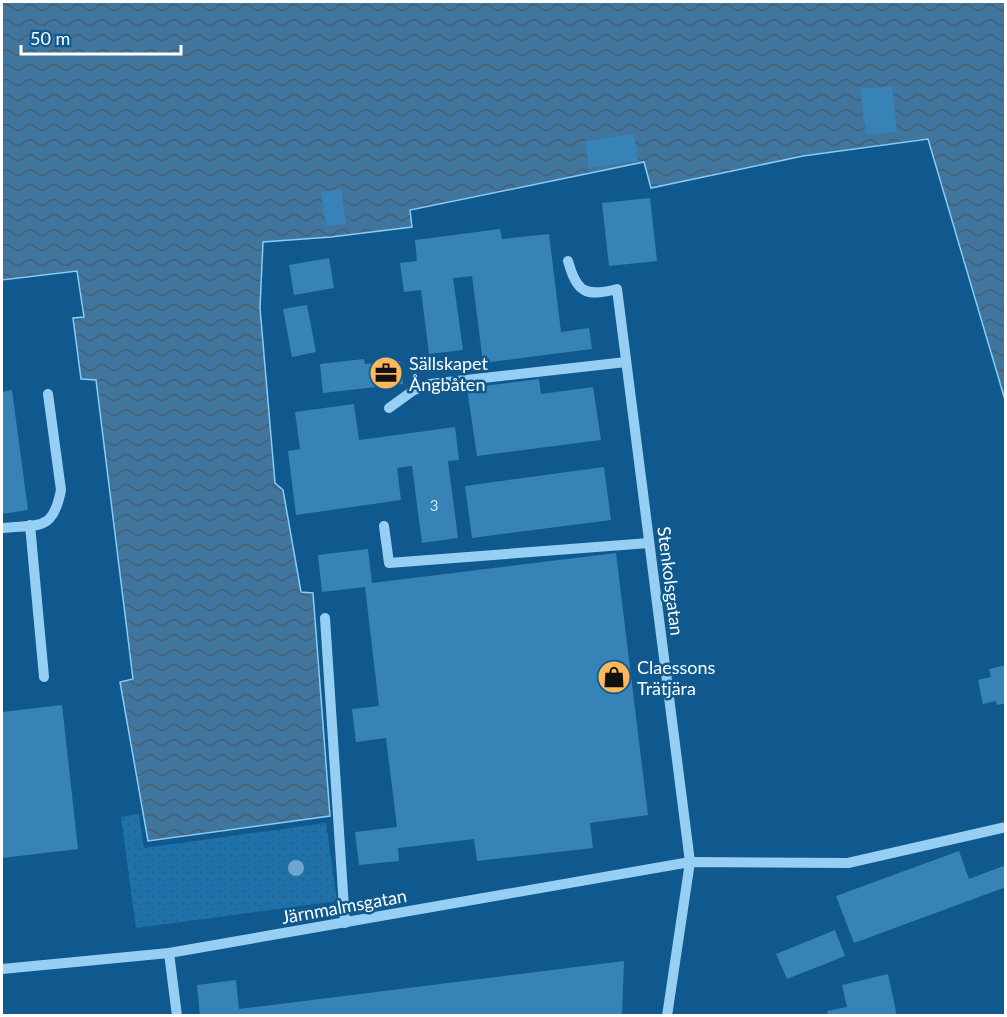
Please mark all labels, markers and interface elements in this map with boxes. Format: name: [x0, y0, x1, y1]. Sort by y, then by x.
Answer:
scale bar: [21, 18, 182, 56]
text: 50 m: [30, 27, 70, 49]
place label: Sällskapet Ångbåten: [409, 352, 488, 395]
office icon: Sällskapet Ångbåten: [368, 355, 404, 391]
house number: 3: [430, 496, 438, 514]
street label: Stenkolsgatan: [653, 525, 689, 637]
place label: Claessons Trätjära: [637, 656, 716, 699]
shop icon: Claessons Trätjära: [596, 659, 632, 695]
street label: Järnmalmsgatan: [280, 884, 408, 928]

